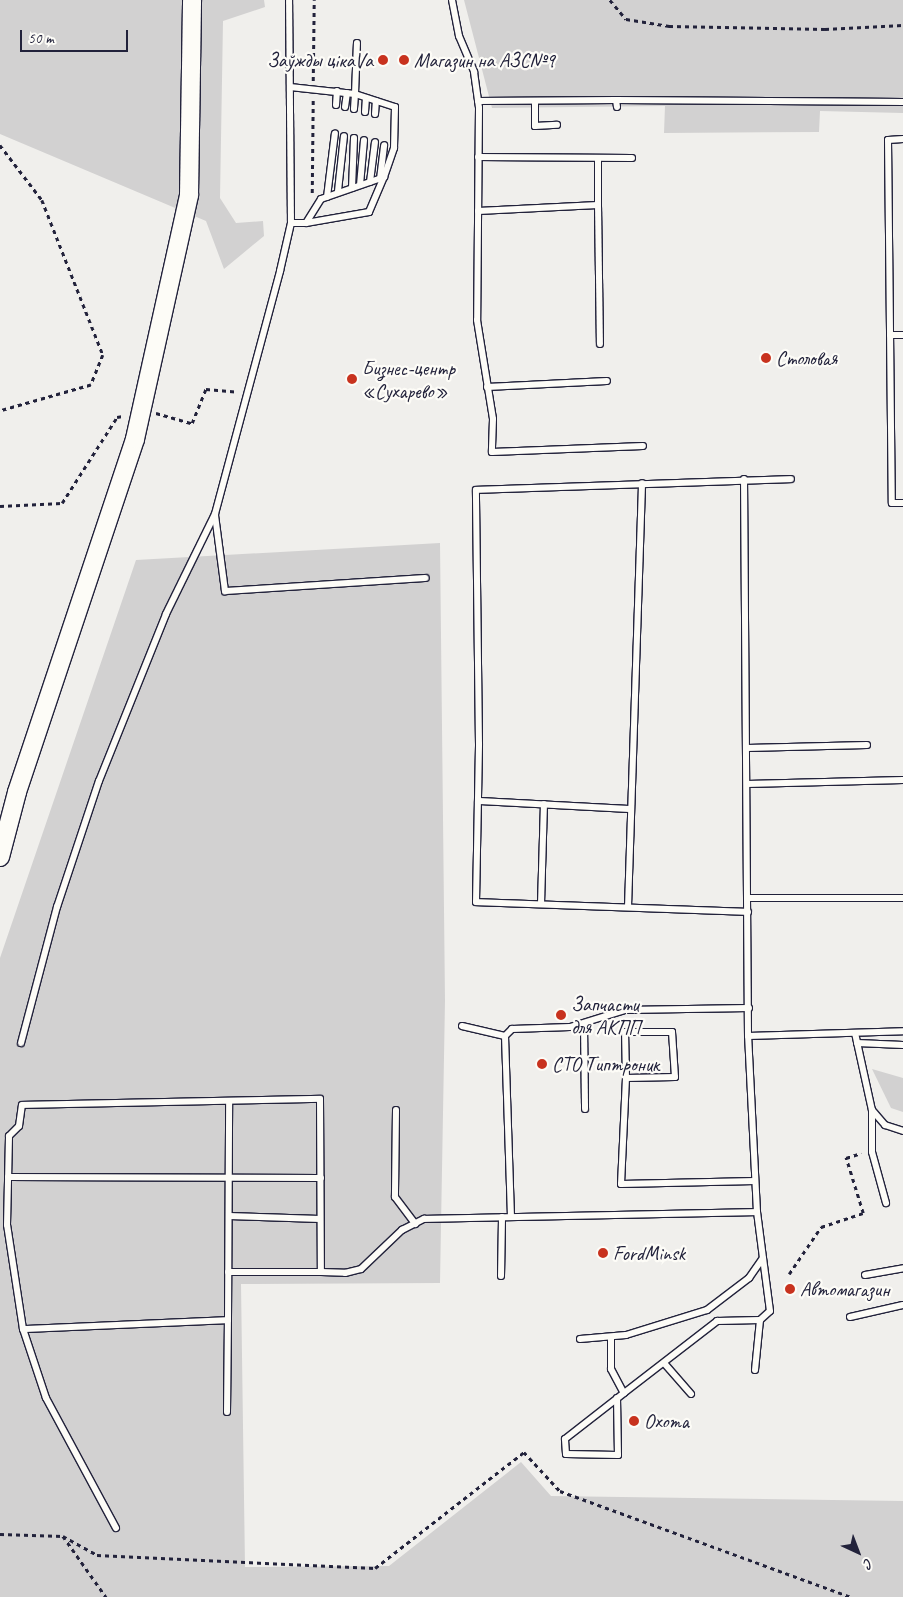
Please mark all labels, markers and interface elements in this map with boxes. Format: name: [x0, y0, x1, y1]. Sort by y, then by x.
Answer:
scale bar: [22, 20, 130, 52]
text: 50 m: [28, 29, 54, 48]
place label: Заўжды цікаVа: [267, 48, 373, 72]
place label: Магазин на АЗС№9: [414, 48, 555, 72]
marker: Заўжды цікаVа: [377, 54, 389, 66]
marker: Магазин на АЗС№9: [398, 54, 410, 66]
place label: Столовая: [776, 346, 837, 370]
marker: Столовая: [760, 352, 772, 364]
place label: Бизнес-центр «Сухарево»: [362, 356, 455, 403]
marker: Бизнес-центр «Сухарево»: [346, 373, 358, 385]
place label: Запчасти для АКПП: [571, 992, 640, 1039]
marker: Запчасти для АКПП: [555, 1009, 567, 1021]
place label: СТО Типтроник: [552, 1052, 657, 1076]
marker: СТО Типтроник: [536, 1058, 548, 1070]
place label: FordMinsk: [613, 1241, 685, 1265]
marker: FordMinsk: [597, 1247, 609, 1259]
place label: Автомагазин: [800, 1277, 889, 1301]
marker: Автомагазин: [784, 1283, 796, 1295]
place label: Охота: [644, 1409, 689, 1433]
marker: Охота: [628, 1415, 640, 1427]
north arrow: [833, 1527, 883, 1577]
text: С: [860, 1555, 877, 1572]

